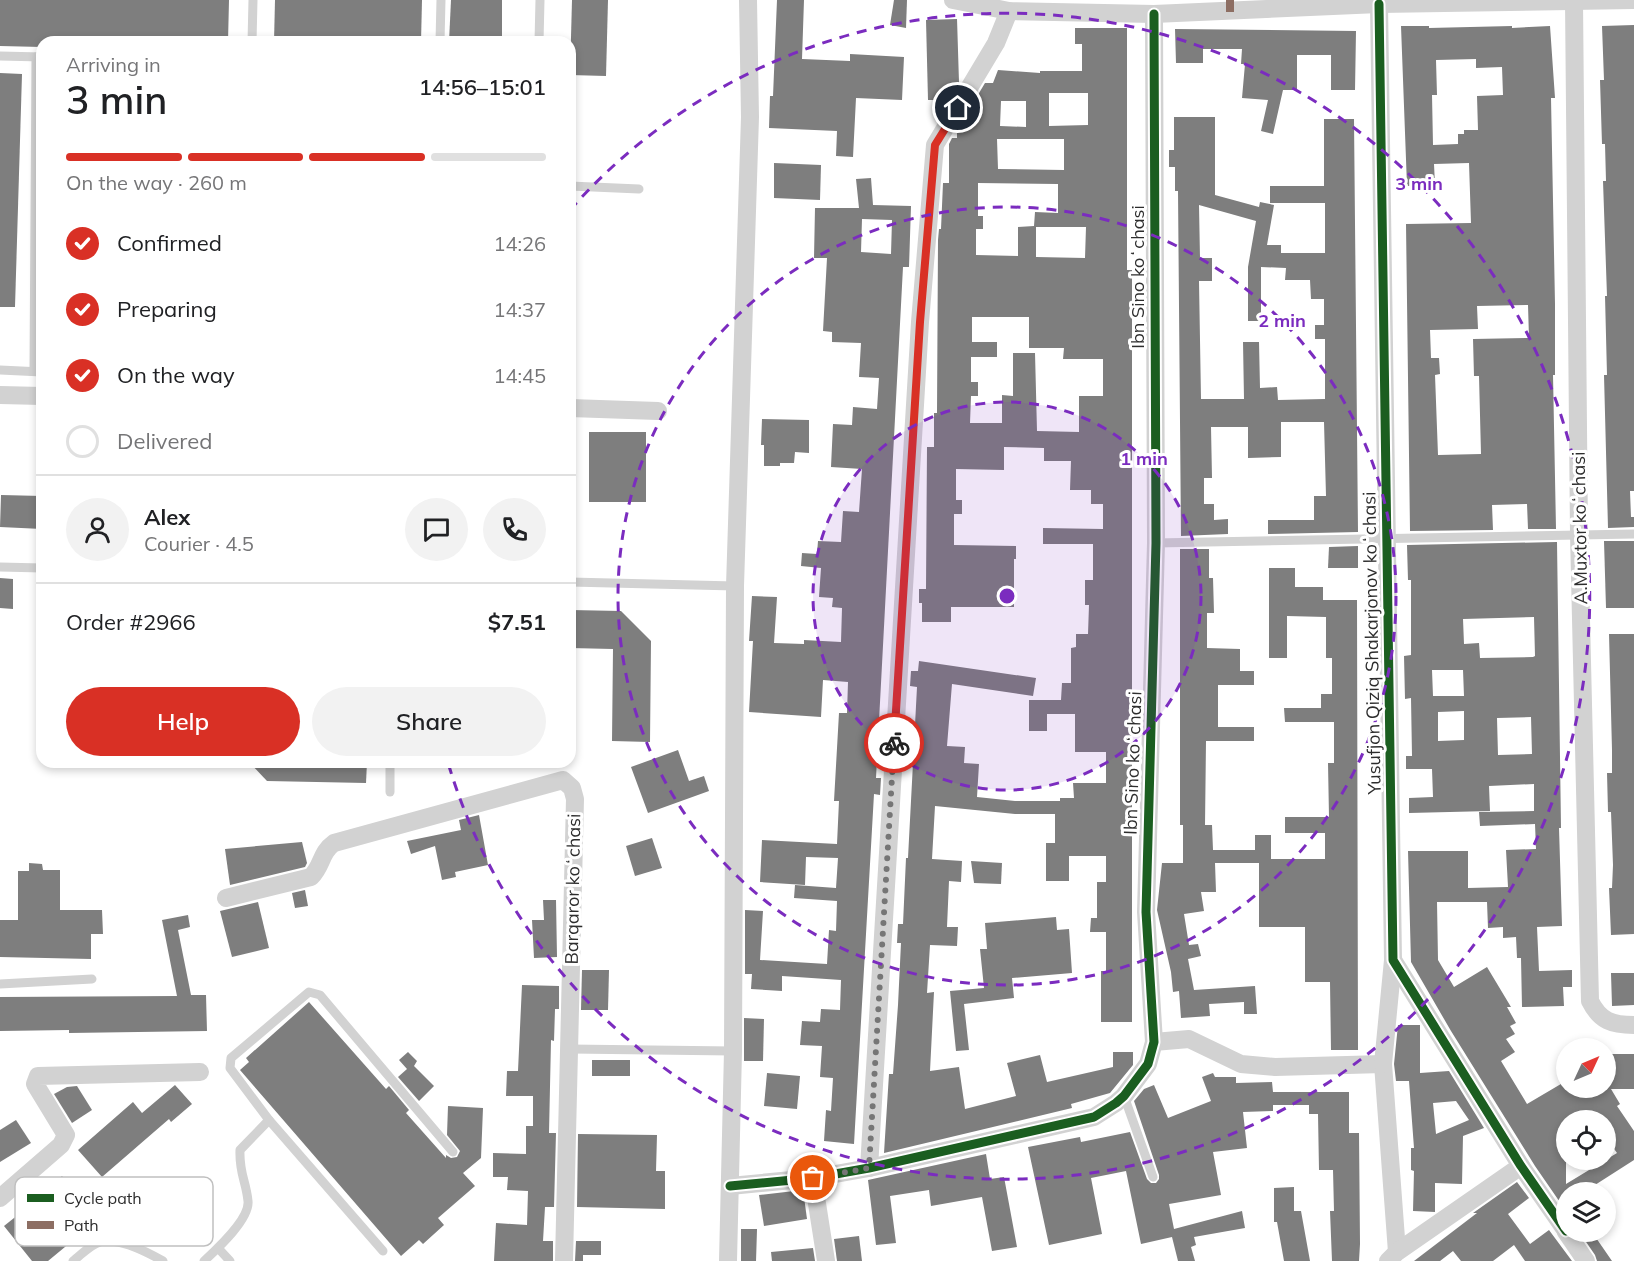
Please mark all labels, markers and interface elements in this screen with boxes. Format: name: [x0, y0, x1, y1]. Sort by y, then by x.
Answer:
text: Arriving in: [66, 52, 161, 77]
text: 14:56–15:01: [419, 73, 546, 101]
text: 3 min: [66, 75, 167, 124]
pin: [932, 82, 983, 133]
icon: home: [941, 91, 974, 124]
text: On the way · 260 m: [66, 170, 247, 195]
text: 3 min: [1395, 172, 1443, 195]
street label: Ibn Sino koʻchasi: [1126, 205, 1149, 349]
icon: check: [66, 227, 99, 260]
text: Confirmed: [117, 229, 222, 257]
text: 14:26: [493, 231, 546, 256]
icon: check: [66, 293, 99, 326]
text: Preparing: [117, 295, 217, 323]
text: 14:37: [493, 297, 546, 322]
text: 2 min: [1258, 309, 1306, 332]
icon: check: [66, 359, 99, 392]
text: On the way: [117, 361, 235, 389]
text: 14:45: [493, 363, 546, 388]
text: Delivered: [117, 427, 212, 455]
text: 1 min: [1120, 447, 1168, 470]
street label: A.Muxtor koʻchasi: [1567, 451, 1592, 605]
street label: Yusufjon Qiziq Shakarjonov koʻchasi: [1357, 491, 1386, 796]
button: person: [66, 498, 129, 561]
button: chat: [405, 498, 468, 561]
button: phone: [483, 498, 546, 561]
text: Alex: [144, 503, 190, 531]
text: Courier · 4.5: [144, 531, 254, 556]
centre of rings: [997, 586, 1017, 606]
text: Order #2966: [66, 608, 196, 636]
text: $7.51: [488, 608, 546, 636]
button: Help: [66, 687, 300, 756]
button: Share: [312, 687, 546, 756]
street label: Ibn Sino koʻchasi: [1119, 691, 1146, 835]
courier: [864, 713, 924, 773]
icon: bike: [878, 727, 911, 760]
street label: Barqaror koʻchasi: [560, 813, 585, 965]
north arrow: [1556, 1038, 1616, 1098]
map controls: [1556, 1038, 1616, 1242]
button: locate: [1556, 1110, 1616, 1170]
pin: [787, 1152, 838, 1203]
icon: bag: [796, 1161, 829, 1194]
legend: [15, 1177, 213, 1246]
button: layers: [1556, 1182, 1616, 1242]
text: Cycle path: [64, 1188, 142, 1208]
text: Path: [64, 1215, 99, 1235]

